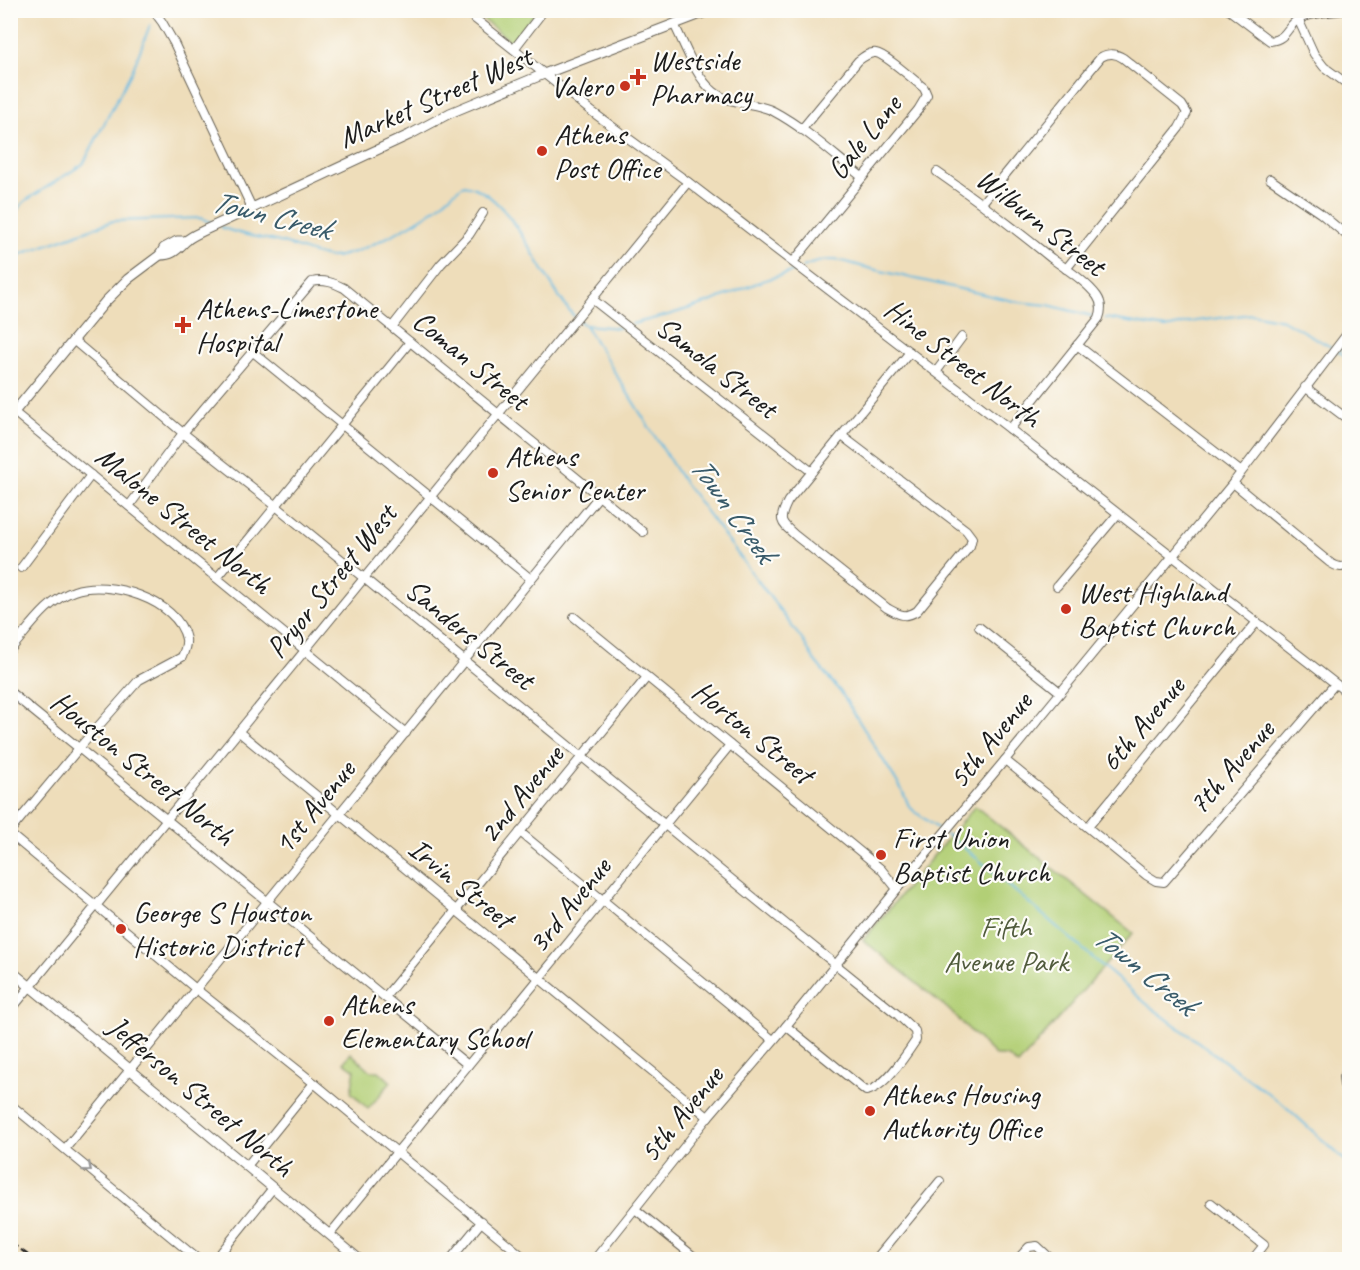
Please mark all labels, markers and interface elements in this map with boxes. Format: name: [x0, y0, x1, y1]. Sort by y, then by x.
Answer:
street label: Market Street West: [332, 36, 540, 157]
place label: Westside Pharmacy: [650, 41, 754, 113]
place label: Valero: [550, 67, 614, 105]
marker: Westside Pharmacy: [631, 70, 645, 84]
marker: Valero: [618, 79, 632, 93]
street label: Gale Lane: [818, 85, 911, 187]
place label: Athens Post Office: [554, 115, 663, 187]
marker: Athens Post Office: [535, 144, 549, 158]
street label: Wilburn Street: [969, 160, 1116, 286]
water label: Town Creek: [207, 180, 340, 251]
place label: Athens-Limestone Hospital: [196, 289, 379, 361]
street label: Hine Street North: [877, 290, 1051, 437]
street label: Coman Street: [405, 301, 539, 420]
street label: Samola Street: [649, 308, 788, 428]
marker: Athens-Limestone Hospital: [174, 316, 192, 334]
street label: Malone Street North: [88, 437, 281, 604]
place label: Athens Senior Center: [505, 437, 647, 509]
water label: Town Creek: [681, 448, 788, 574]
marker: Athens Senior Center: [486, 466, 500, 480]
street label: Pryor Street West: [257, 494, 407, 666]
street label: Sanders Street: [398, 570, 545, 700]
place label: West Highland Baptist Church: [1078, 573, 1236, 645]
marker: West Highland Baptist Church: [1059, 602, 1073, 616]
street label: 6th Avenue: [1091, 667, 1194, 780]
street label: Horton Street: [685, 672, 824, 795]
street label: Houston Street North: [43, 682, 243, 854]
street label: 5th Avenue: [940, 682, 1042, 796]
street label: 7th Avenue: [1179, 710, 1284, 822]
street label: 2nd Avenue: [470, 736, 573, 851]
street label: 1st Avenue: [265, 751, 365, 862]
place label: First Union Baptist Church: [893, 819, 1051, 891]
street label: Irvin Street: [401, 829, 524, 939]
street label: 3rd Avenue: [519, 848, 621, 961]
marker: First Union Baptist Church: [874, 848, 888, 862]
place label: George S Houston Historic District: [133, 893, 313, 965]
park label: Fifth Avenue Park: [944, 908, 1070, 980]
water label: Town Creek: [1085, 916, 1209, 1027]
marker: George S Houston Historic District: [114, 922, 128, 936]
place label: Athens Elementary School: [341, 985, 533, 1057]
street label: Jefferson Street North: [99, 1006, 302, 1185]
marker: Athens Elementary School: [322, 1014, 336, 1028]
street label: 5th Avenue: [631, 1056, 733, 1170]
place label: Athens Housing Authority Office: [882, 1075, 1044, 1147]
marker: Athens Housing Authority Office: [863, 1104, 877, 1118]
one-way arrow: [81, 1160, 92, 1171]

